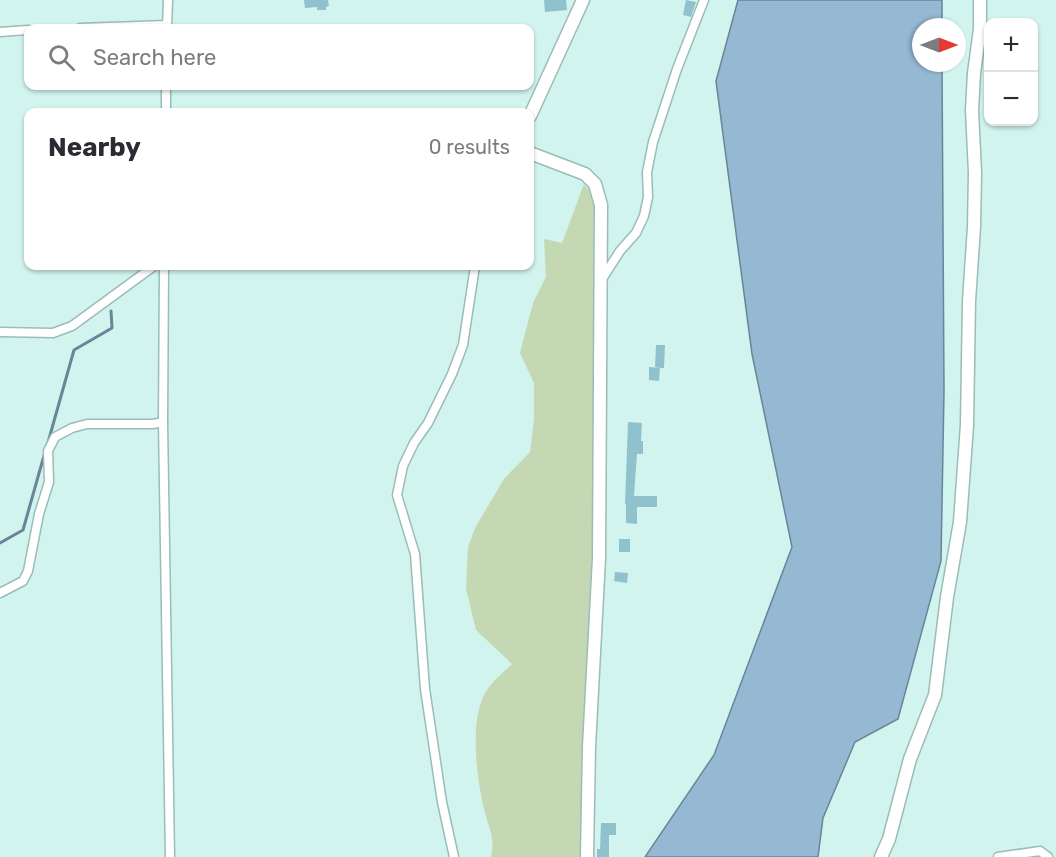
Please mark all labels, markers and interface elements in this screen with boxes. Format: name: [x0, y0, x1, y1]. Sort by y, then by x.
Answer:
north arrow: [912, 18, 966, 72]
map controls: [984, 18, 1038, 126]
button: +: [984, 18, 1038, 72]
search box: [24, 24, 534, 90]
icon: search: [45, 41, 78, 74]
text: Search here: [93, 44, 216, 71]
button: −: [984, 72, 1038, 126]
text: Nearby: [48, 132, 141, 163]
text: 0 results: [429, 135, 510, 159]

